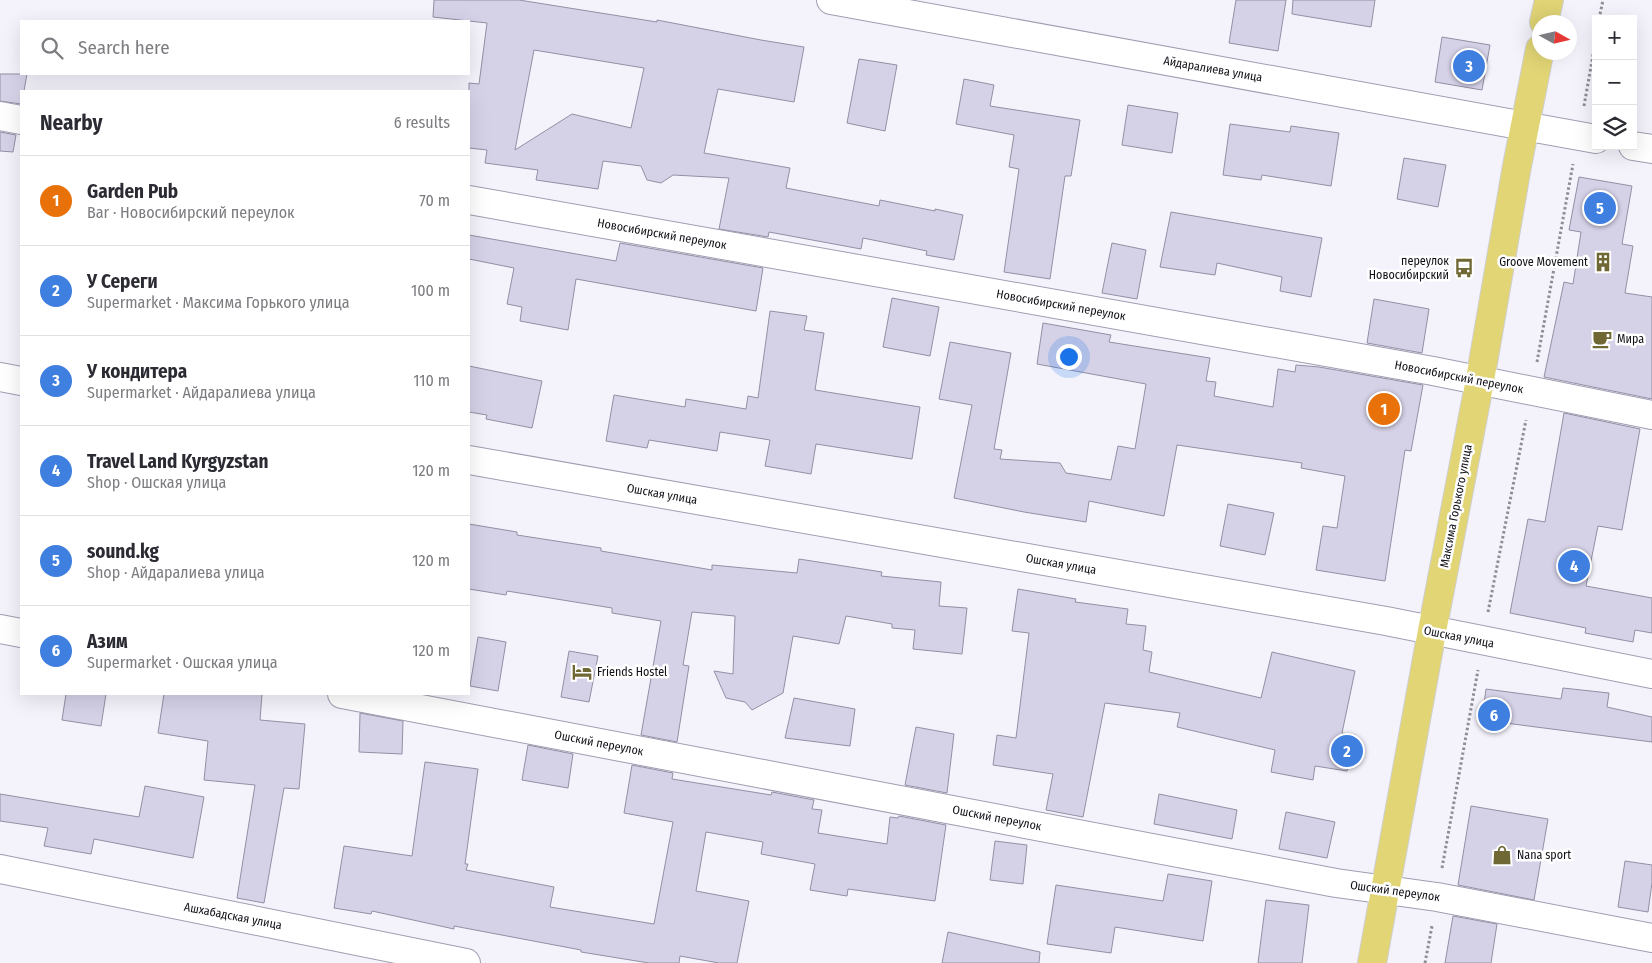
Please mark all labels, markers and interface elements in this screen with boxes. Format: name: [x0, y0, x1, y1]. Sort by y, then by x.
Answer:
north arrow: [1532, 15, 1577, 60]
map controls: [1592, 15, 1637, 150]
button: +: [1592, 15, 1637, 60]
search box: [20, 20, 470, 75]
icon: search: [38, 34, 66, 62]
text: Search here: [78, 36, 170, 59]
pin: 3: [1453, 47, 1485, 85]
street label: Айдаралиева улица: [1163, 53, 1264, 85]
button: −: [1592, 60, 1637, 105]
button: layers: [1592, 105, 1637, 150]
text: Nearby: [40, 110, 102, 136]
text: 6 results: [394, 113, 450, 132]
text: Garden Pub: [87, 180, 178, 203]
pin: 5: [1584, 189, 1616, 227]
text: 1: [53, 191, 59, 210]
text: 70 m: [419, 191, 450, 210]
text: Bar · Новосибирский переулок: [87, 203, 295, 222]
street label: Новосибирский переулок: [596, 216, 728, 252]
building icon: Groove Movement: [1592, 251, 1614, 273]
place label: переулок Новосибирский: [1369, 254, 1449, 282]
place label: Groove Movement: [1499, 255, 1588, 269]
bus stop icon: переулок Новосибирский: [1453, 257, 1475, 279]
text: У Сереги: [87, 270, 158, 293]
text: 2: [52, 281, 60, 300]
text: 100 m: [411, 281, 450, 300]
street label: Новосибирский переулок: [995, 287, 1127, 323]
text: Supermarket · Максима Горького улица: [87, 293, 350, 312]
cafe icon: Мира: [1591, 328, 1613, 350]
place label: Мира: [1617, 332, 1644, 346]
your location: [1056, 344, 1082, 370]
street label: Новосибирский переулок: [1393, 358, 1525, 396]
text: У кондитера: [87, 360, 187, 383]
text: 3: [52, 371, 60, 390]
text: 110 m: [413, 371, 450, 390]
text: Supermarket · Айдаралиева улица: [87, 383, 316, 402]
pin: 1: [1368, 390, 1400, 428]
street label: Максима Горького улица: [1437, 443, 1475, 569]
text: Travel Land Kyrgyzstan: [87, 450, 268, 473]
text: 4: [52, 461, 60, 480]
text: 120 m: [412, 461, 450, 480]
text: Shop · Ошская улица: [87, 473, 226, 492]
street label: Ошская улица: [626, 481, 698, 507]
text: sound.kg: [87, 540, 159, 563]
pin: 4: [1558, 547, 1590, 585]
text: 5: [52, 551, 60, 570]
text: 120 m: [412, 551, 450, 570]
street label: Ошская улица: [1025, 551, 1097, 577]
text: Shop · Айдаралиева улица: [87, 563, 265, 582]
street label: Ошская улица: [1423, 623, 1495, 651]
text: Азим: [87, 630, 128, 653]
text: 6: [52, 641, 60, 660]
text: 120 m: [412, 641, 450, 660]
text: Supermarket · Ошская улица: [87, 653, 278, 672]
hotel icon: Friends Hostel: [571, 661, 593, 683]
place label: Friends Hostel: [597, 665, 667, 679]
pin: 6: [1478, 696, 1510, 734]
street label: Ошский переулок: [553, 727, 645, 759]
pin: 2: [1331, 732, 1363, 770]
street label: Ошский переулок: [951, 802, 1043, 834]
shop icon: Nana sport: [1491, 844, 1513, 866]
place label: Nana sport: [1517, 848, 1571, 862]
street label: Ошский переулок: [1349, 878, 1441, 904]
street label: Ашхабадская улица: [183, 900, 283, 932]

